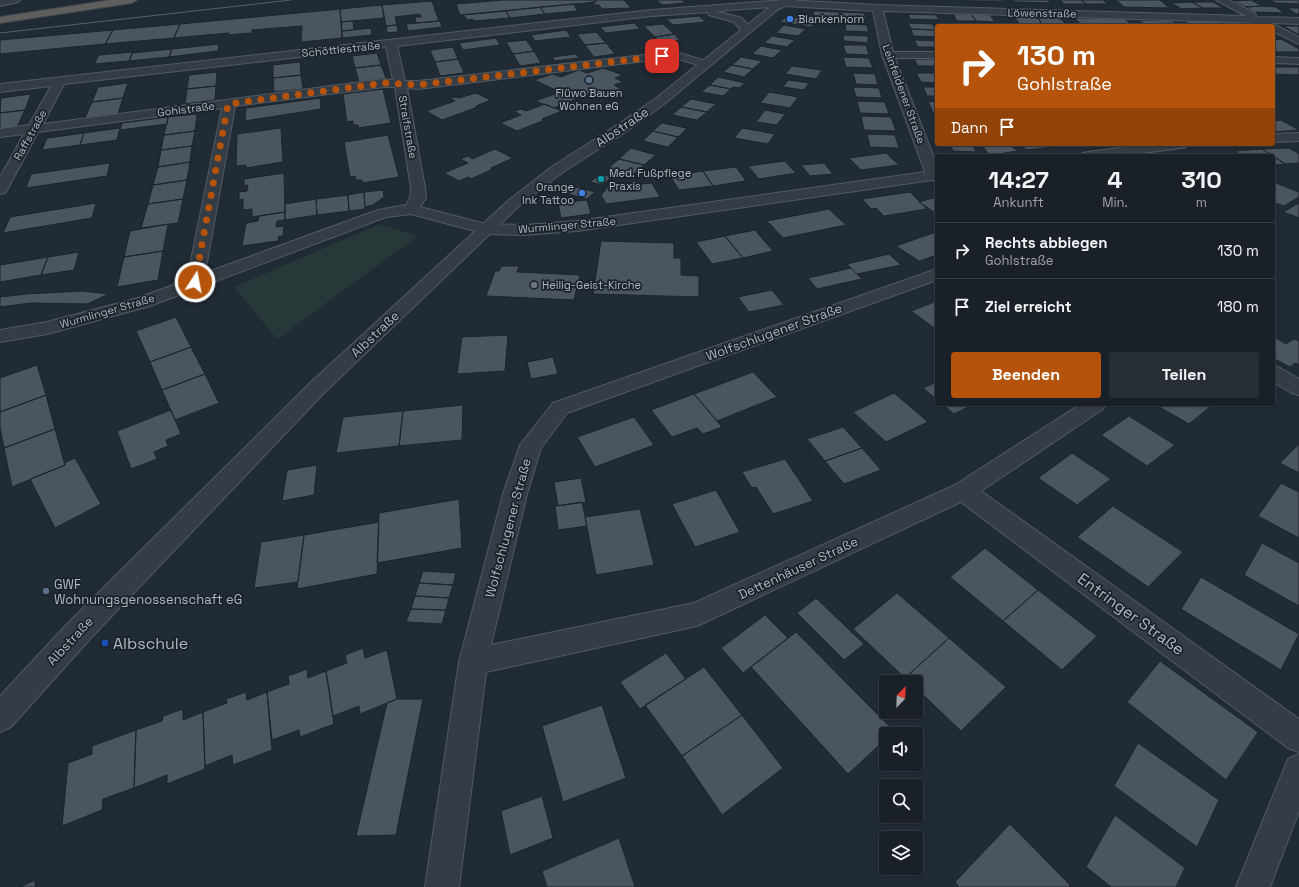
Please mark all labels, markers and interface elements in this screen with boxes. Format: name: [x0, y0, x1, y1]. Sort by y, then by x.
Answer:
street label: Löwenstraße: [1007, 5, 1077, 21]
place label: Blankenhorn: [798, 12, 864, 26]
marker: Blankenhorn: [785, 14, 795, 24]
text: 130 m: [1017, 37, 1096, 73]
street label: Schöttlestraße: [301, 38, 381, 60]
pin: [645, 39, 679, 73]
icon: right: [951, 40, 1003, 92]
street label: Leinfeldener Straße: [879, 42, 929, 146]
icon: arrive: [651, 45, 673, 67]
text: Gohlstraße: [1017, 72, 1112, 95]
marker: Flüwo Bauen Wohnen eG: [584, 75, 594, 85]
place label: Flüwo Bauen Wohnen eG: [555, 86, 623, 113]
street label: Straifstraße: [396, 94, 420, 160]
street label: Gohlstraße: [156, 99, 216, 119]
street label: Albstraße: [592, 103, 652, 151]
street label: Raffstraße: [10, 107, 50, 163]
icon: arrive: [996, 116, 1018, 138]
text: Dann: [951, 118, 988, 137]
text: 14:27: [988, 164, 1049, 195]
text: 4: [1107, 164, 1123, 195]
text: 310: [1181, 164, 1222, 195]
place label: Med. Fußpflege Praxis: [609, 166, 691, 193]
marker: Med. Fußpflege Praxis: [596, 174, 606, 184]
place label: Orange Ink Tattoo: [522, 180, 574, 207]
marker: Orange Ink Tattoo: [577, 188, 587, 198]
text: Ankunft: [993, 194, 1044, 211]
text: Min.: [1102, 194, 1128, 211]
text: m: [1196, 194, 1207, 211]
street label: Wurmlinger Straße: [518, 214, 616, 236]
text: Rechts abbiegen: [985, 233, 1107, 252]
icon: right: [951, 240, 973, 262]
text: 130 m: [1217, 241, 1259, 260]
text: Gohlstraße: [985, 252, 1053, 269]
position arrow: [174, 261, 216, 303]
place label: Heilig-Geist-Kirche: [542, 278, 641, 292]
marker: Heilig-Geist-Kirche: [529, 280, 539, 290]
street label: Wurmlinger Straße: [58, 291, 156, 331]
icon: arrive: [951, 296, 973, 318]
text: Ziel erreicht: [985, 297, 1072, 316]
text: 180 m: [1217, 297, 1259, 316]
street label: Wolfschlugener Straße: [704, 299, 844, 365]
street label: Albstraße: [347, 307, 403, 361]
button: Beenden: [951, 352, 1101, 398]
button: Teilen: [1109, 352, 1259, 398]
street label: Wolfschlugener Straße: [481, 456, 535, 600]
street label: Dettenhäuser Straße: [735, 533, 861, 603]
street label: Entringer Straße: [1073, 568, 1189, 660]
place label: GWF Wohnungsgenossenschaft eG: [54, 576, 242, 608]
marker: GWF Wohnungsgenossenschaft eG: [41, 586, 51, 596]
street label: Albstraße: [43, 613, 97, 669]
place label: Albschule: [113, 633, 188, 654]
marker: Albschule: [100, 638, 110, 648]
north arrow: [879, 675, 923, 719]
map controls: [879, 675, 923, 875]
button: sound: [879, 727, 923, 771]
button: search: [879, 779, 923, 823]
button: layers: [879, 831, 923, 875]

